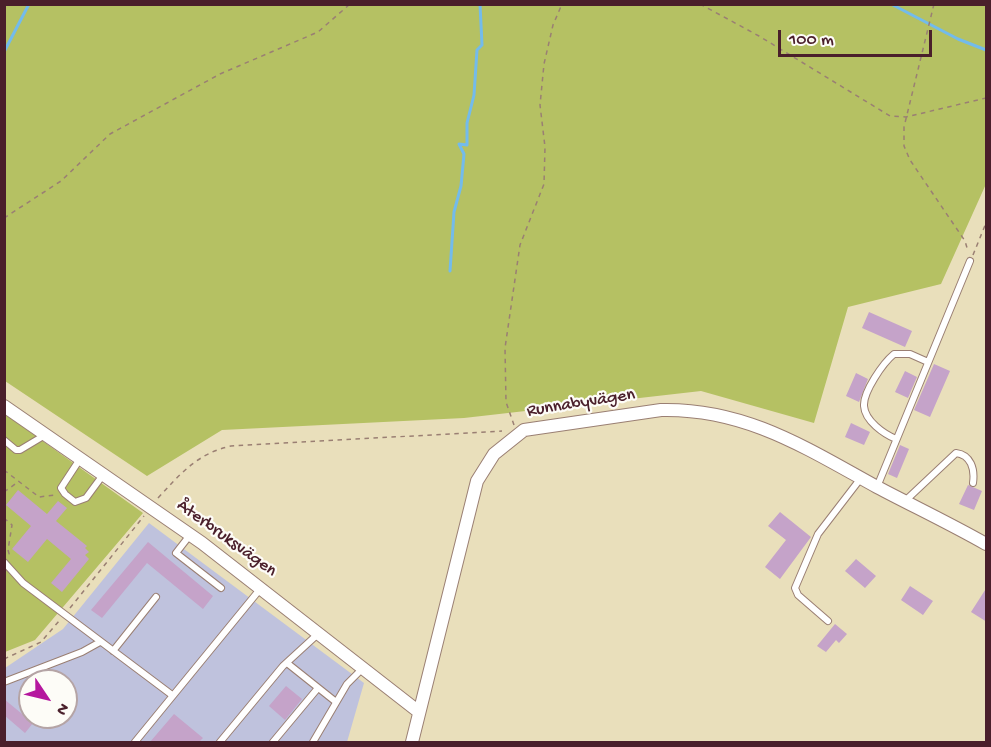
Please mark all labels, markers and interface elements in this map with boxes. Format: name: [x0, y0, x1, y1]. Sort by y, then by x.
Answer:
scale bar: [781, 18, 936, 56]
text: 100 m: [789, 30, 834, 51]
street label: Runnabyvägen: [525, 385, 637, 423]
street label: Återbruksvägen: [172, 495, 280, 583]
north arrow: [18, 669, 78, 729]
text: N: [51, 699, 72, 718]

